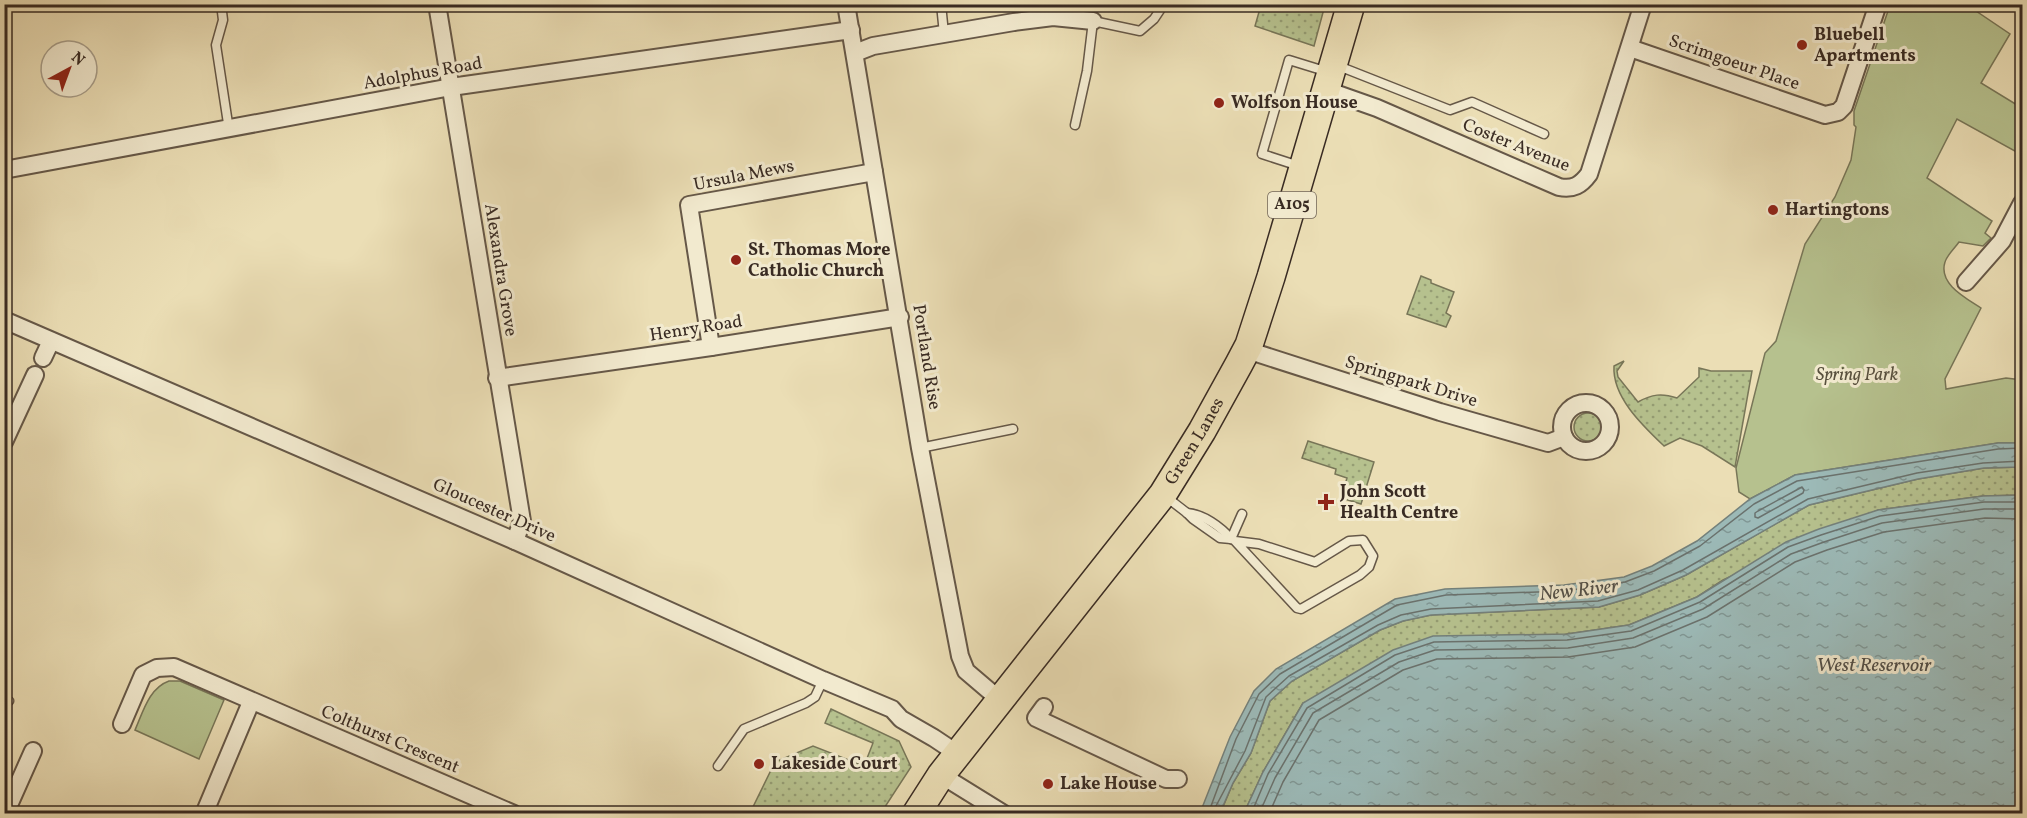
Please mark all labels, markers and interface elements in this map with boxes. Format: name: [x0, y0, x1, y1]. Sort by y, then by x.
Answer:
place label: Bluebell Apartments: [1814, 23, 1916, 69]
street label: Scrimgoeur Place: [1665, 29, 1803, 97]
marker: Bluebell Apartments: [1795, 38, 1809, 52]
north arrow: [39, 39, 99, 99]
text: N: [66, 47, 89, 72]
street label: Adolphus Road: [362, 51, 484, 97]
place label: Wolfson House: [1231, 91, 1358, 116]
marker: Wolfson House: [1212, 96, 1226, 110]
street label: Coster Avenue: [1459, 113, 1573, 179]
street label: Ursula Mews: [692, 154, 796, 198]
road number: A105: [1268, 192, 1316, 218]
place label: Hartingtons: [1785, 198, 1889, 223]
street label: Alexandra Grove: [477, 202, 523, 338]
marker: Hartingtons: [1766, 203, 1780, 217]
place label: St. Thomas More Catholic Church: [748, 238, 891, 284]
marker: St. Thomas More Catholic Church: [729, 253, 743, 267]
street label: Portland Rise: [905, 303, 947, 411]
street label: Henry Road: [648, 309, 744, 349]
street label: Springpark Drive: [1342, 350, 1480, 414]
park label: Spring Park: [1816, 363, 1898, 388]
street label: Green Lanes: [1159, 393, 1231, 490]
street label: Gloucester Drive: [428, 473, 560, 549]
place label: John Scott Health Centre: [1339, 480, 1458, 526]
marker: John Scott Health Centre: [1317, 493, 1335, 511]
water label: New River: [1538, 573, 1620, 609]
water label: West Reservoir: [1817, 652, 1932, 680]
street label: Colthurst Crescent: [317, 700, 463, 780]
place label: Lakeside Court: [771, 752, 898, 777]
marker: Lakeside Court: [752, 757, 766, 771]
place label: Lake House: [1060, 772, 1157, 797]
marker: Lake House: [1041, 777, 1055, 791]

